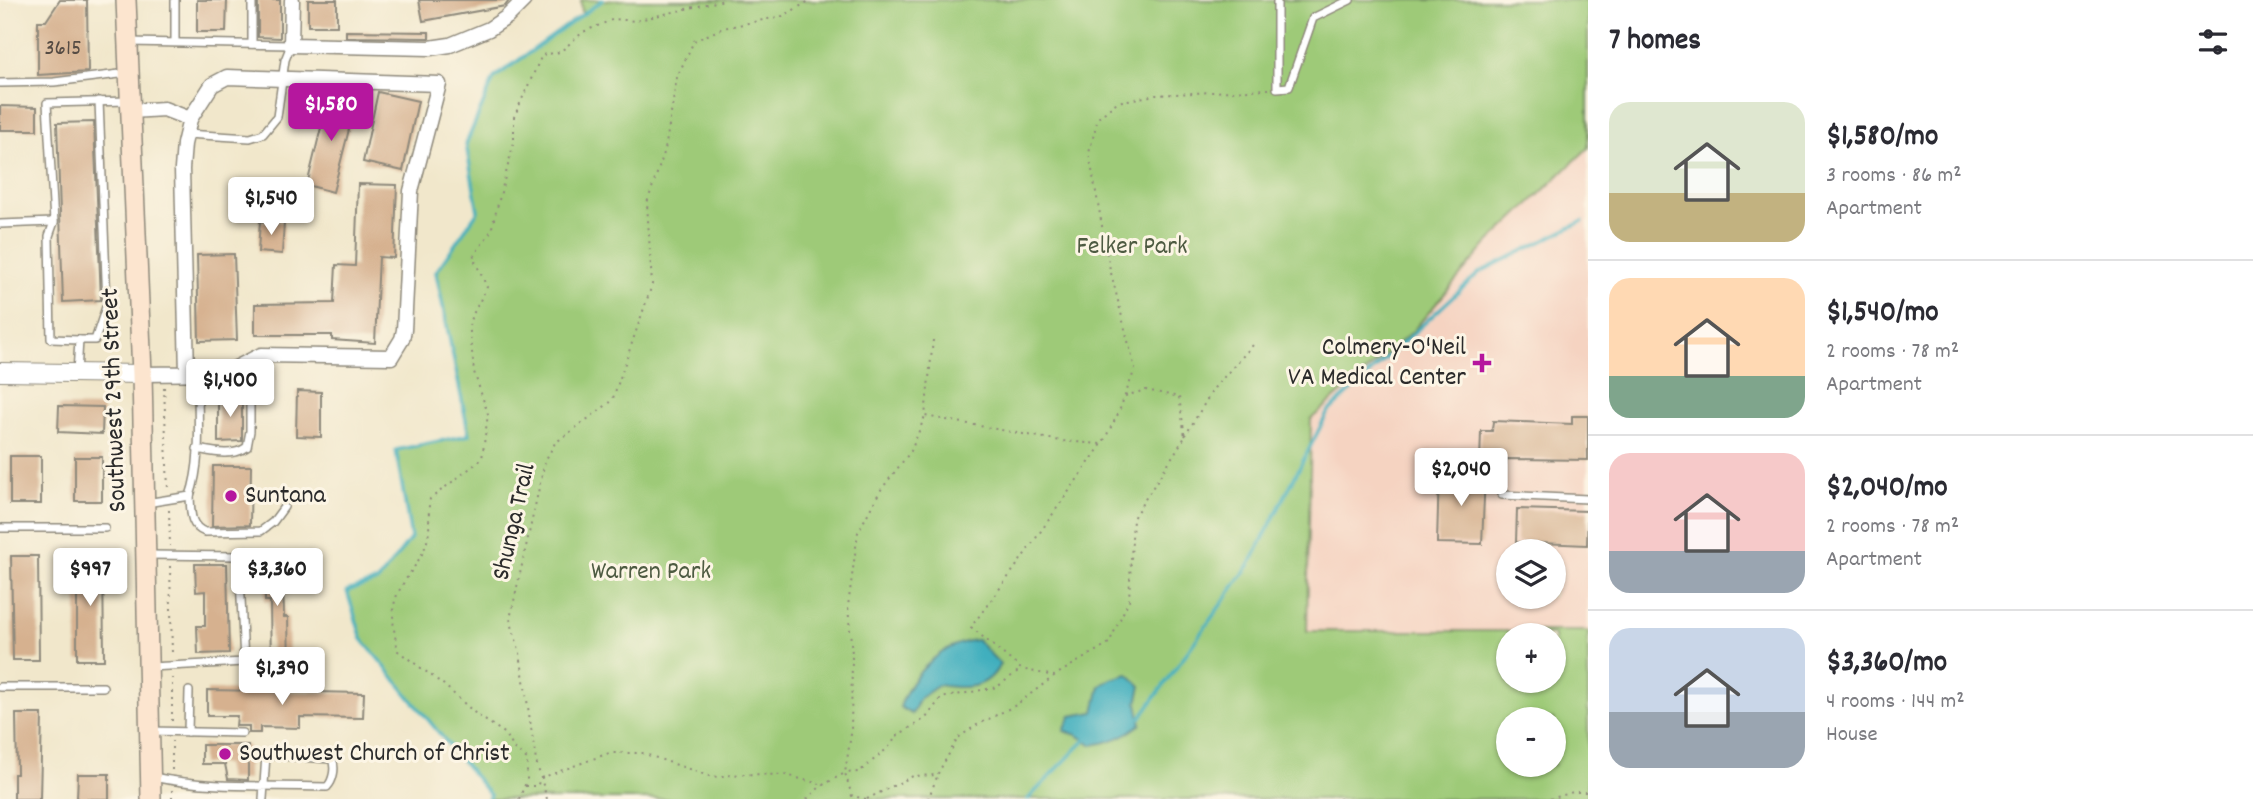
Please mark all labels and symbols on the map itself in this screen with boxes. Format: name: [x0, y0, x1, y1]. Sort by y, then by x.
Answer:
house number: 3615: [44, 33, 82, 66]
pin: $1,580: [274, 83, 388, 143]
pin: $1,540: [214, 177, 328, 237]
park label: Felker Park: [1076, 229, 1188, 266]
street label: Southwest 29th Street: [93, 287, 137, 513]
place label: Colmery-O'Neil VA Medical Center: [1288, 330, 1466, 397]
marker: Colmery-O'Neil VA Medical Center: [1472, 353, 1492, 373]
pin: $1,400: [173, 360, 287, 419]
pin: $2,040: [1404, 448, 1518, 508]
street label: Shunga Trail: [484, 460, 546, 584]
place label: Suntana: [245, 478, 326, 515]
marker: Suntana: [223, 488, 239, 504]
pin: $997: [49, 548, 131, 608]
pin: $3,360: [220, 548, 334, 608]
park label: Warren Park: [591, 554, 711, 591]
pin: $1,390: [225, 648, 339, 707]
place label: Southwest Church of Christ: [239, 736, 510, 773]
marker: Southwest Church of Christ: [217, 746, 233, 762]

